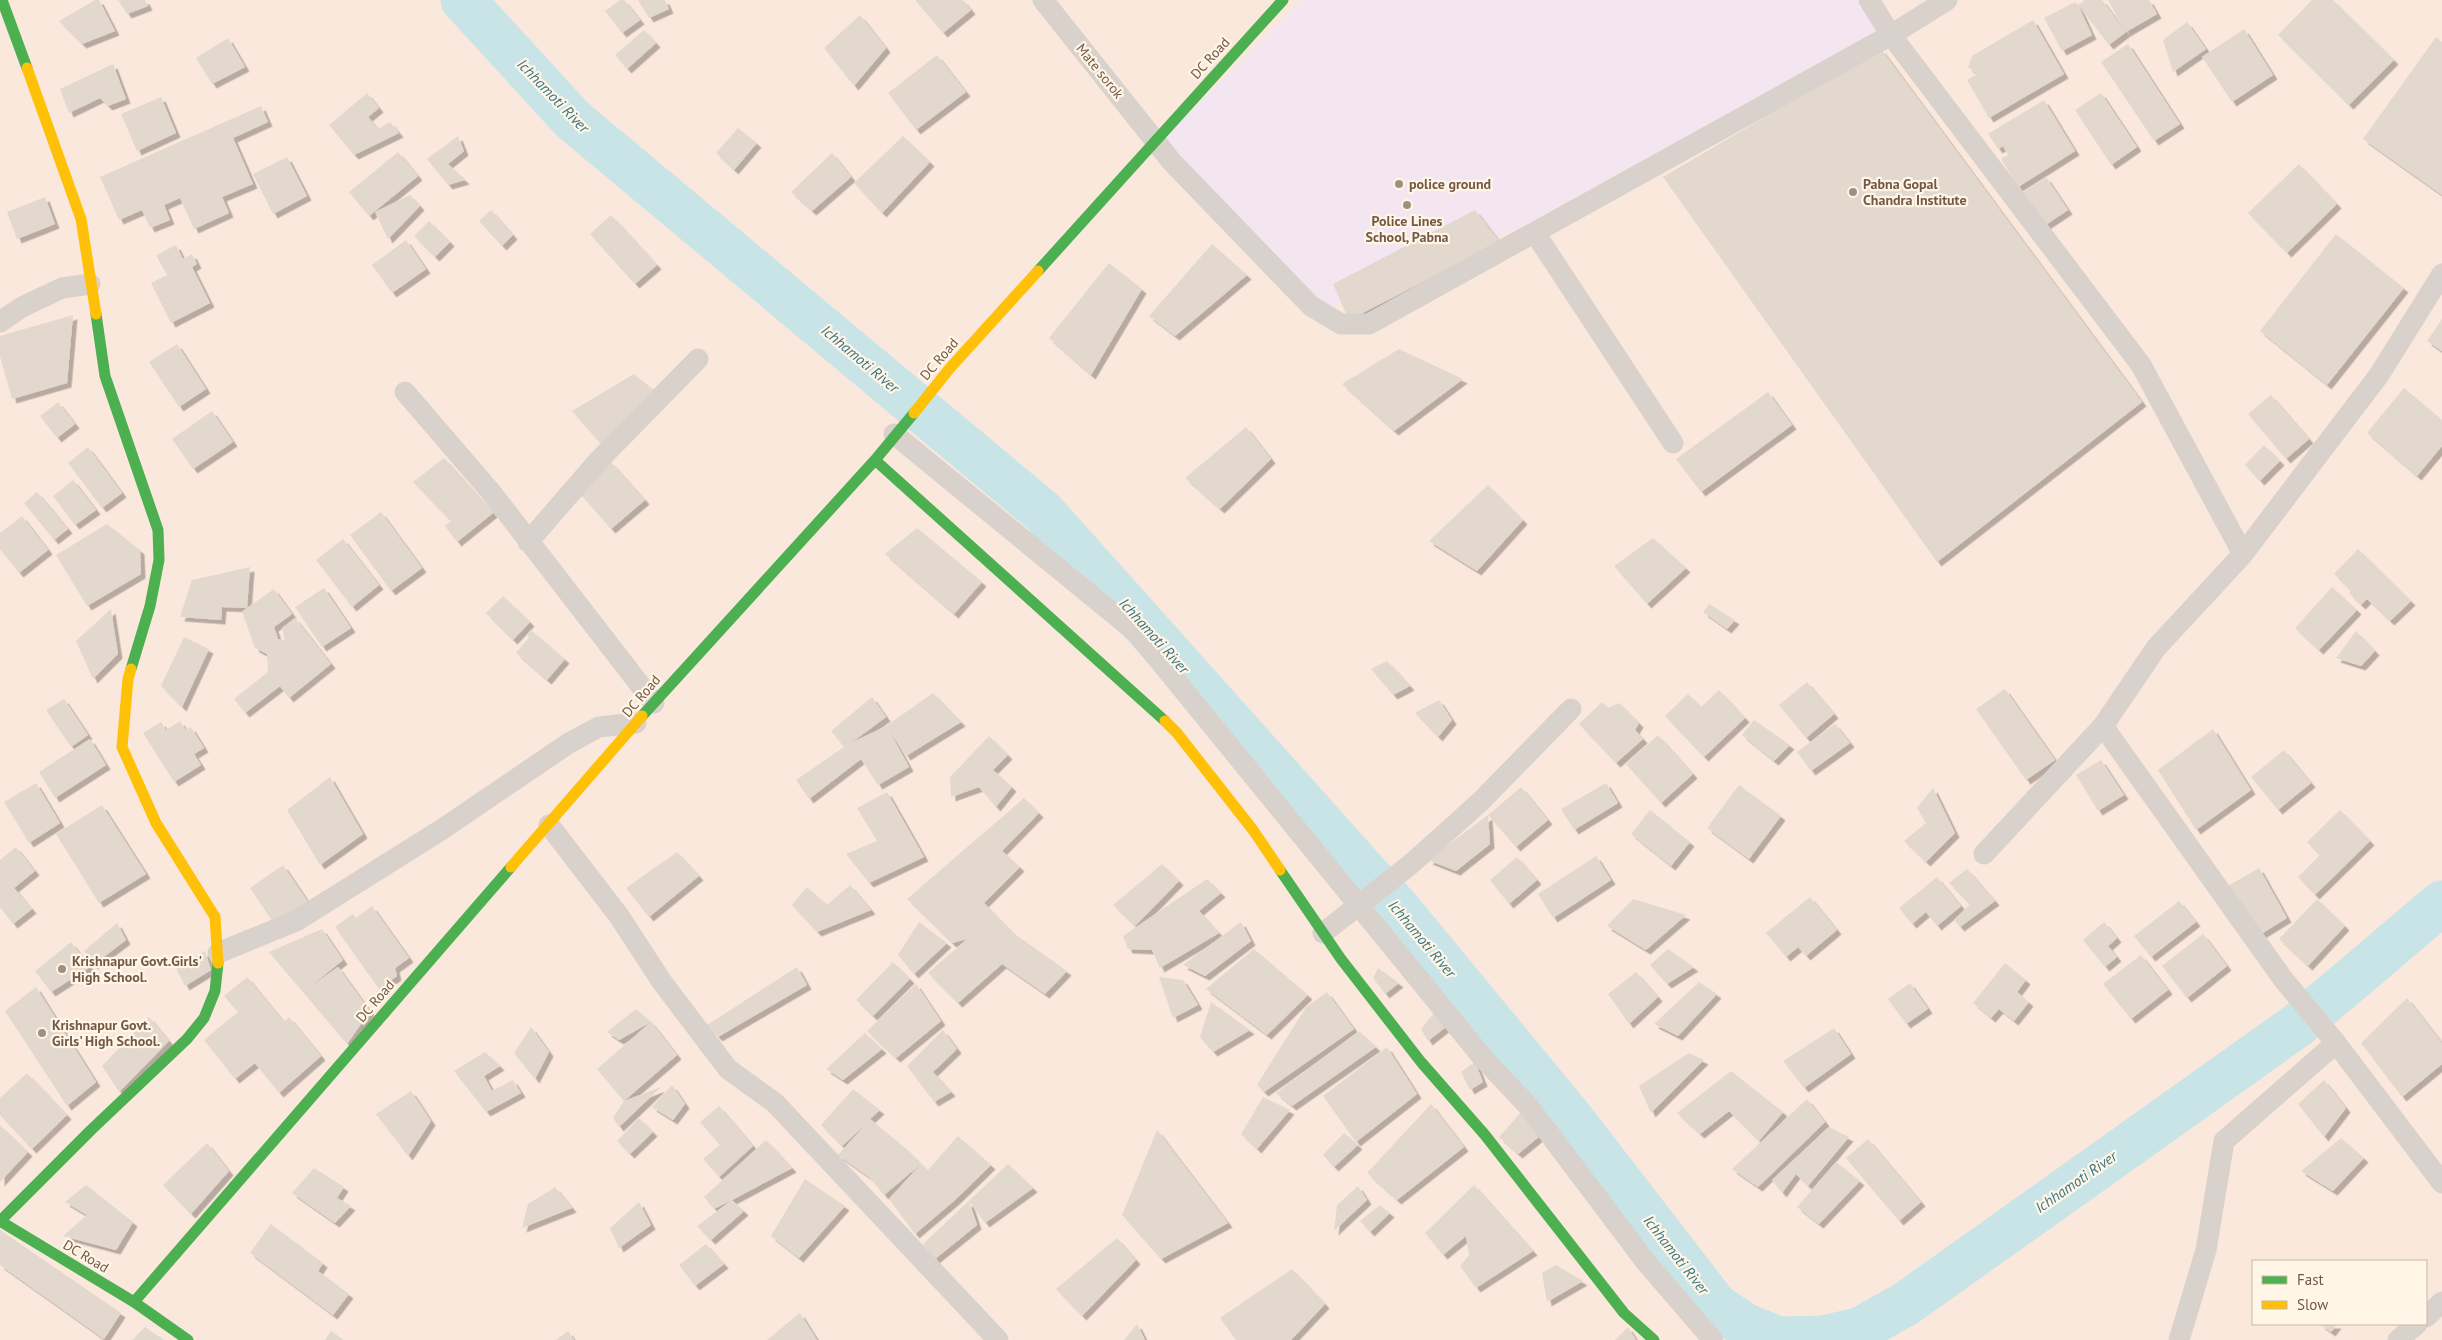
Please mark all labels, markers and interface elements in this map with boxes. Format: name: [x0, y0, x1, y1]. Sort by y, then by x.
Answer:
street label: DC Road: [1187, 33, 1233, 83]
street label: Mate sorok: [1072, 40, 1128, 102]
water label: Ichhamoti River: [513, 55, 594, 137]
place label: police ground: [1409, 175, 1491, 193]
place label: Pabna Gopal Chandra Institute: [1863, 175, 1967, 209]
marker: police ground: [1393, 178, 1405, 190]
marker: Pabna Gopal Chandra Institute: [1847, 186, 1859, 198]
marker: Police Lines School, Pabna: [1401, 199, 1413, 211]
place label: Police Lines School, Pabna: [1366, 212, 1449, 246]
water label: Ichhamoti River: [818, 321, 904, 397]
street label: DC Road: [916, 334, 962, 384]
water label: Ichhamoti River: [1115, 594, 1194, 678]
street label: DC Road: [618, 671, 664, 721]
water label: Ichhamoti River: [1384, 896, 1461, 982]
place label: Krishnapur Govt.Girls' High School.: [72, 952, 202, 986]
marker: Krishnapur Govt.Girls' High School.: [56, 963, 68, 975]
street label: DC Road: [352, 976, 398, 1026]
place label: Krishnapur Govt. Girls' High School.: [52, 1016, 160, 1050]
marker: Krishnapur Govt. Girls' High School.: [36, 1027, 48, 1039]
water label: Ichhamoti River: [2031, 1146, 2121, 1217]
water label: Ichhamoti River: [1639, 1211, 1714, 1299]
street label: DC Road: [60, 1235, 112, 1277]
legend: [2252, 1260, 2427, 1325]
text: Fast: [2297, 1270, 2324, 1289]
text: Slow: [2297, 1295, 2328, 1314]

